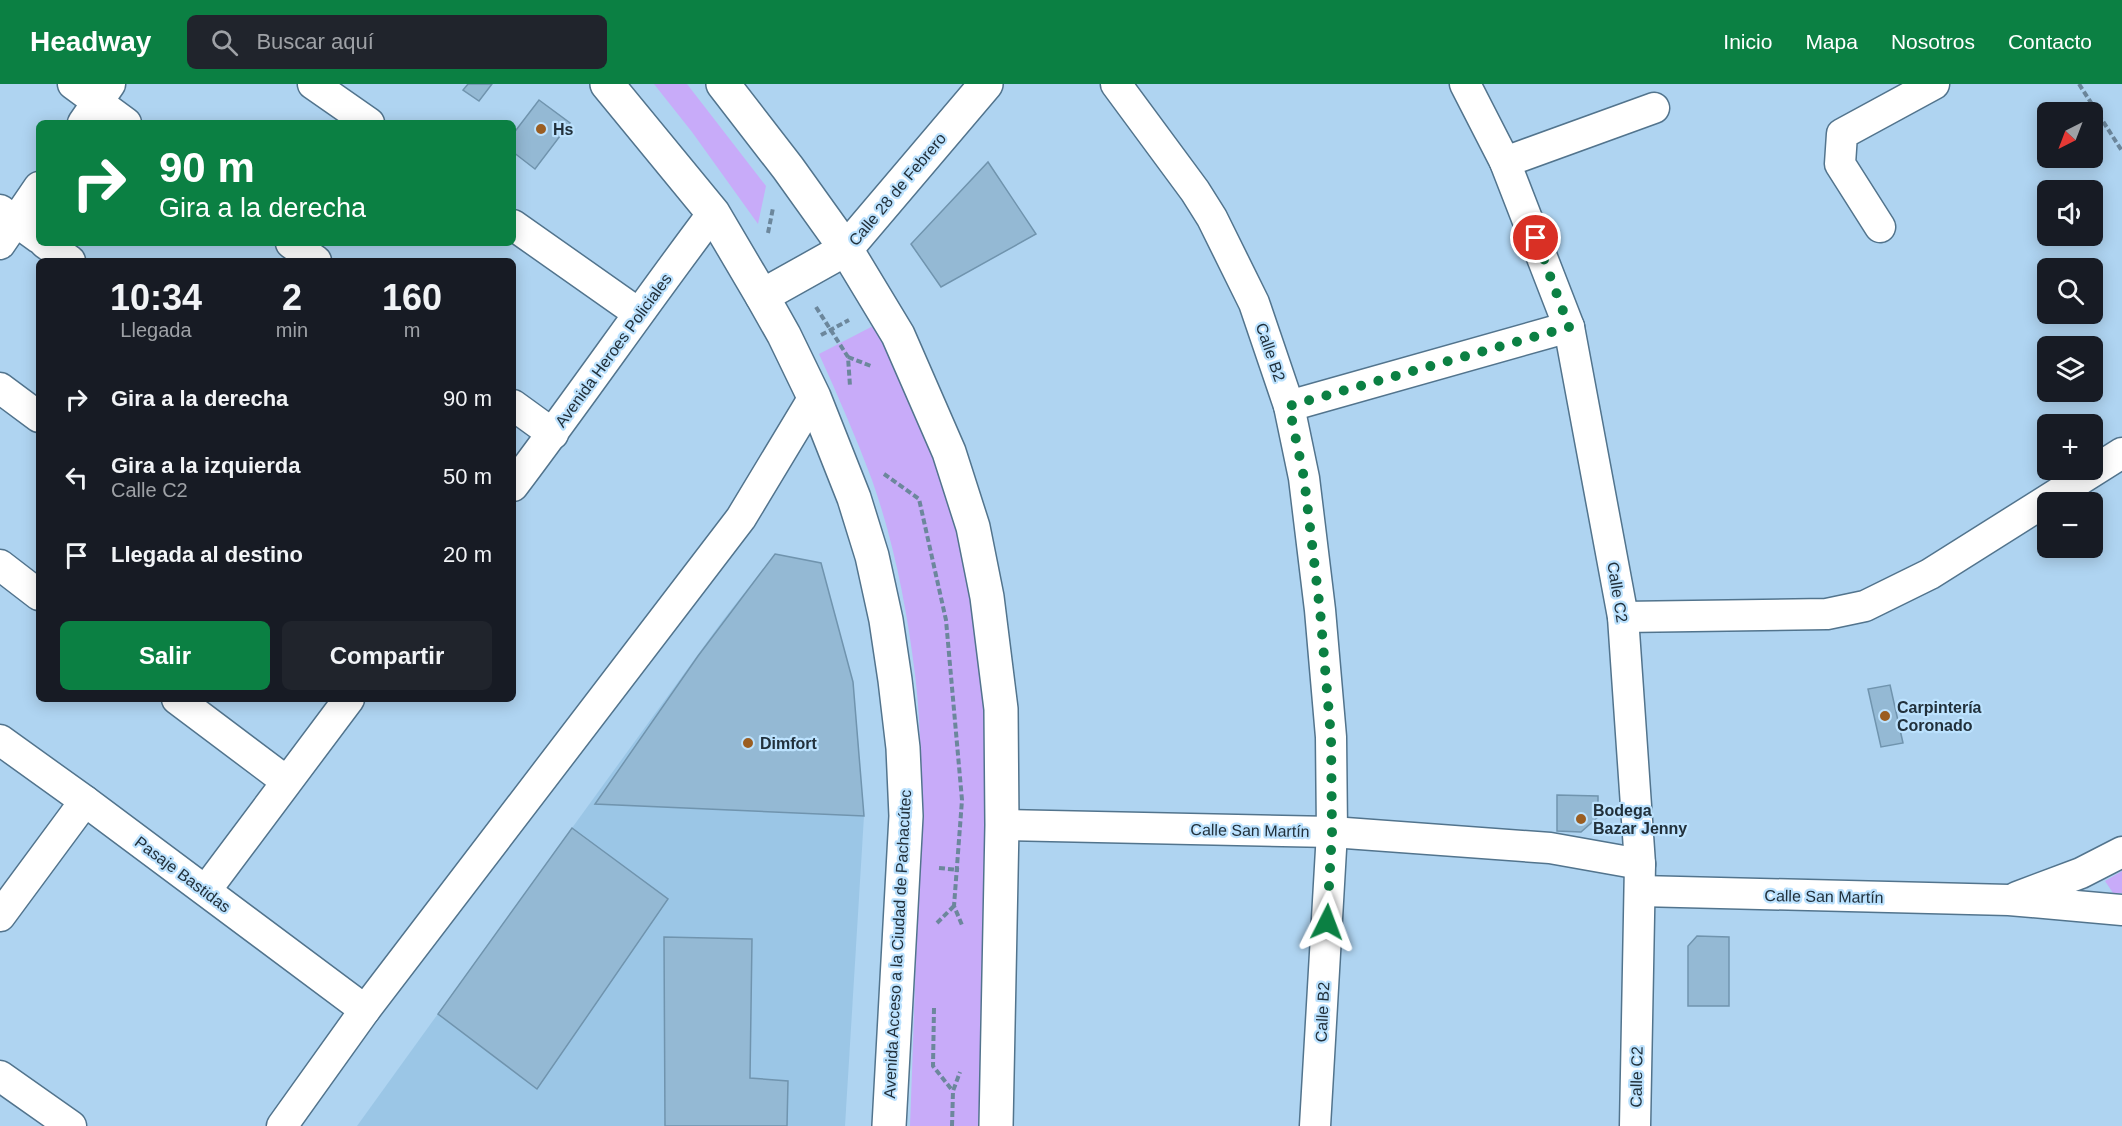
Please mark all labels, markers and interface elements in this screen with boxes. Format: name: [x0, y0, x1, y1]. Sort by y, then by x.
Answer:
search box: [187, 15, 607, 69]
text: Headway: [30, 26, 151, 57]
icon: search: [208, 26, 241, 59]
text: Buscar aquí: [256, 29, 374, 54]
text: Inicio: [1723, 30, 1772, 53]
text: Mapa: [1805, 30, 1858, 53]
text: Nosotros: [1891, 30, 1975, 53]
text: Contacto: [2008, 30, 2092, 53]
north arrow: [2037, 102, 2103, 168]
map controls: [2037, 102, 2103, 558]
place label: Hs: [553, 121, 574, 138]
marker: Hs: [534, 122, 548, 136]
street label: Calle 28 de Febrero: [845, 130, 949, 249]
icon: right: [60, 144, 138, 222]
text: 90 m: [159, 144, 255, 191]
button: sound: [2037, 180, 2103, 246]
text: Gira a la derecha: [159, 193, 366, 223]
pin: [1510, 212, 1561, 263]
icon: arrive: [1519, 221, 1552, 254]
button: search: [2037, 258, 2103, 324]
street label: Avenida Heroes Policiales: [552, 270, 675, 430]
text: 10:34: [110, 277, 202, 318]
text: 2: [282, 277, 302, 318]
text: 160: [382, 277, 442, 318]
text: Llegada: [120, 319, 192, 341]
text: min: [276, 319, 308, 341]
text: m: [404, 319, 420, 341]
street label: Calle B2: [1253, 321, 1288, 384]
button: layers: [2037, 336, 2103, 402]
icon: right: [60, 383, 93, 416]
text: Gira a la derecha: [111, 386, 288, 411]
text: 90 m: [443, 386, 492, 411]
button: +: [2037, 414, 2103, 480]
text: Gira a la izquierda: [111, 453, 301, 478]
icon: left: [60, 461, 93, 494]
text: 50 m: [443, 464, 492, 489]
text: Calle C2: [111, 479, 188, 501]
button: −: [2037, 492, 2103, 558]
icon: arrive: [60, 539, 93, 572]
text: Llegada al destino: [111, 542, 303, 567]
text: 20 m: [443, 542, 492, 567]
street label: Calle C2: [1604, 560, 1631, 624]
button: Salir: [60, 621, 270, 690]
button: Compartir: [282, 621, 492, 690]
place label: Carpintería Coronado: [1897, 699, 1982, 734]
marker: Carpintería Coronado: [1878, 709, 1892, 723]
place label: Dimfort: [760, 735, 818, 752]
marker: Dimfort: [741, 736, 755, 750]
street label: Avenida Acceso a la Ciudad de Pachacútec: [881, 789, 914, 1099]
place label: Bodega Bazar Jenny: [1593, 802, 1687, 837]
marker: Bodega Bazar Jenny: [1574, 812, 1588, 826]
street label: Calle San Martín: [1190, 821, 1310, 840]
street label: Pasaje Bastidas: [132, 833, 234, 916]
street label: Calle San Martín: [1764, 887, 1884, 906]
position arrow: [1295, 890, 1359, 954]
street label: Calle B2: [1312, 981, 1333, 1043]
street label: Calle C2: [1627, 1046, 1646, 1108]

